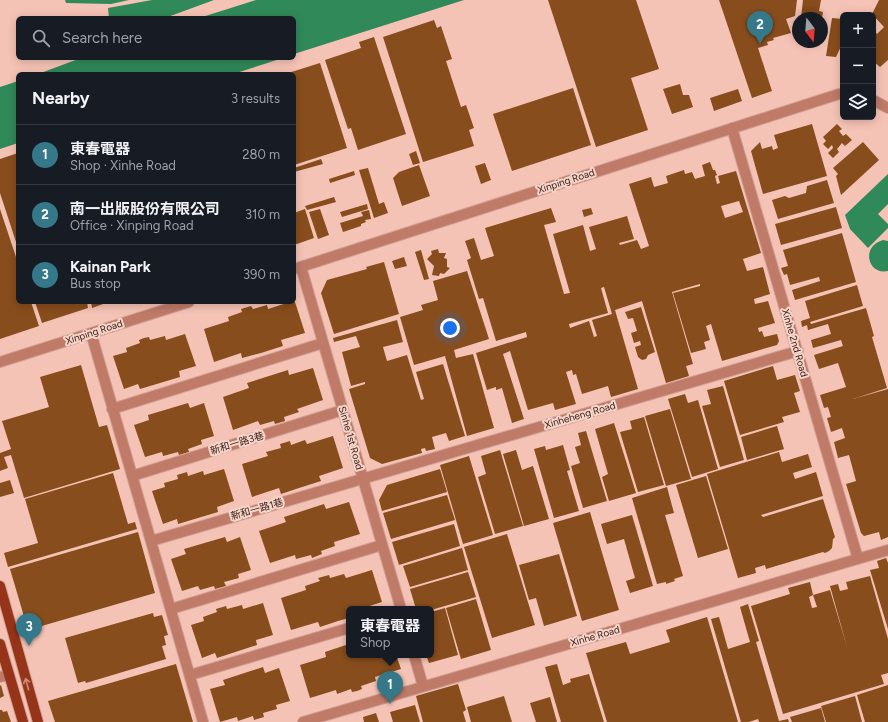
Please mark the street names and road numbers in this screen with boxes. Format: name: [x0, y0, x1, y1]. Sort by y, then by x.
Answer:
street label: Xinping Road: [536, 166, 596, 196]
street label: Xinhe 2nd Road: [779, 308, 811, 379]
street label: Xinping Road: [64, 317, 124, 347]
street label: Xinheheng Road: [543, 399, 617, 431]
street label: Sinhe 1st Road: [336, 405, 366, 471]
street label: 新和一路3巷: [209, 429, 265, 457]
street label: 新和一路1巷: [229, 495, 285, 523]
street label: Xinhe Road: [569, 623, 621, 649]

